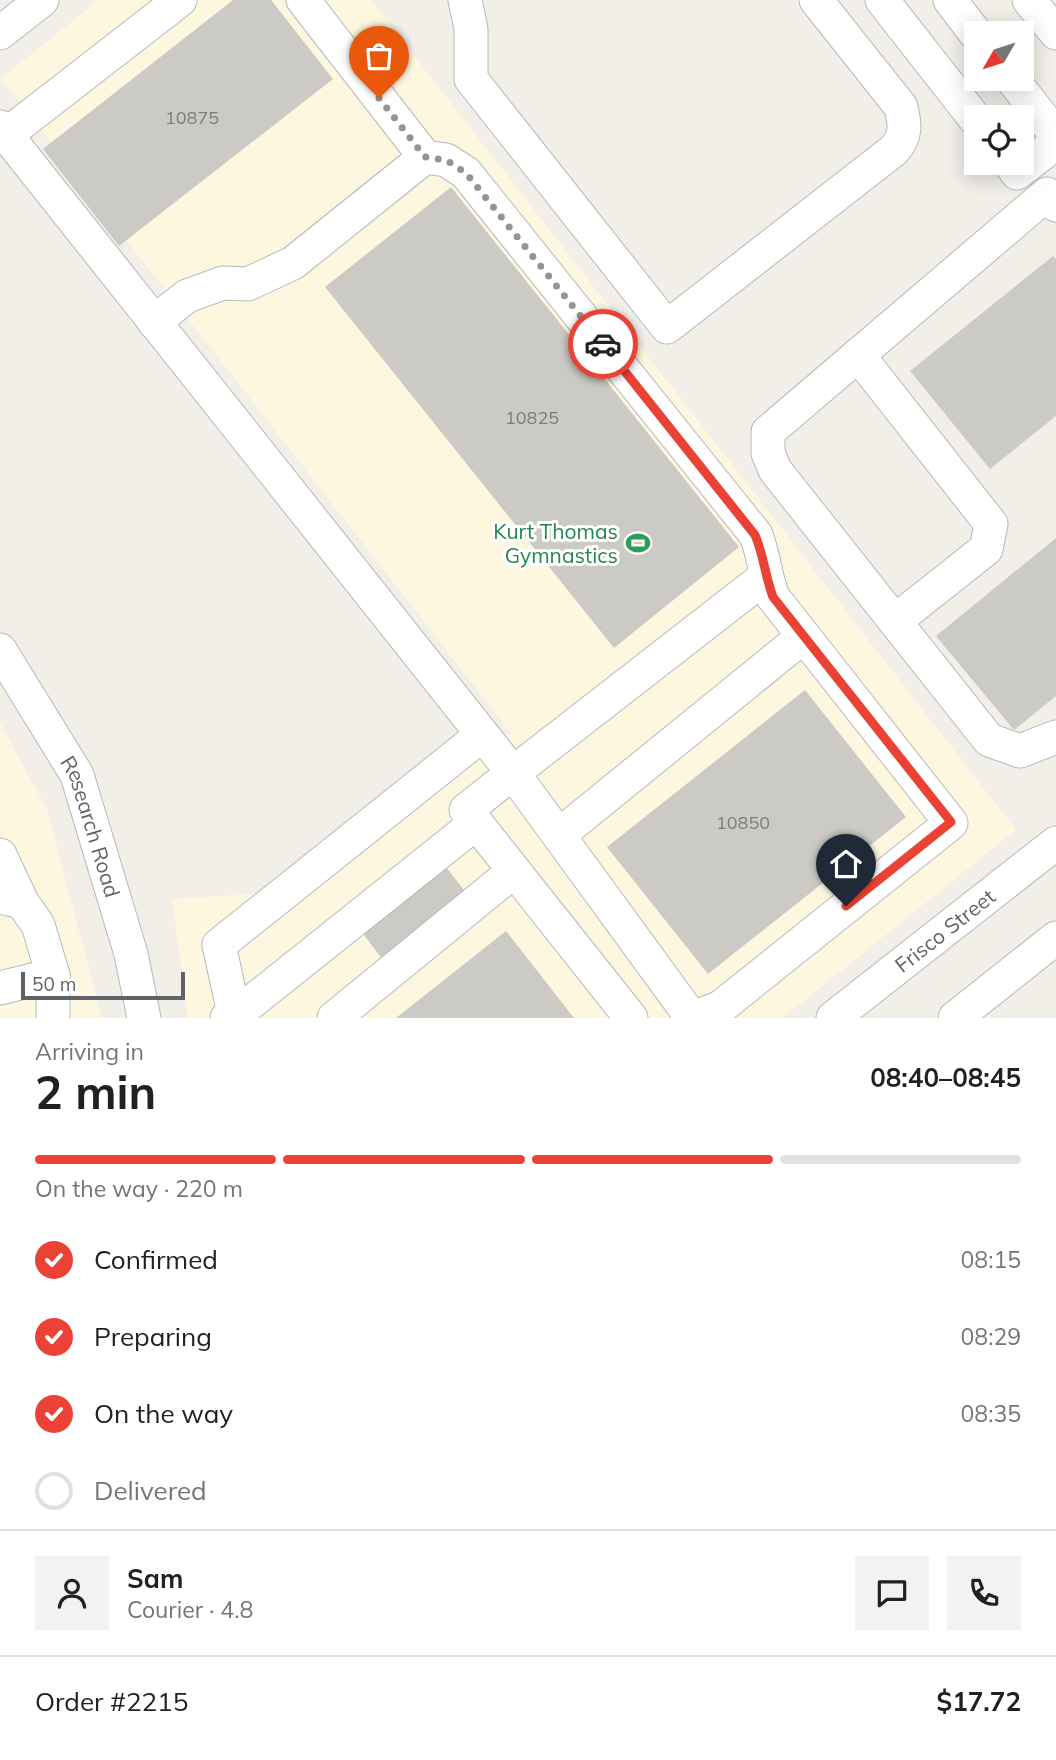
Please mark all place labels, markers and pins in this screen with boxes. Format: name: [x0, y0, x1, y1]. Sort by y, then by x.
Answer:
pin: [349, 26, 409, 98]
place label: Kurt Thomas Gymnastics: [493, 518, 618, 568]
sports icon: Kurt Thomas Gymnastics: [624, 529, 652, 557]
pin: [816, 834, 876, 906]

